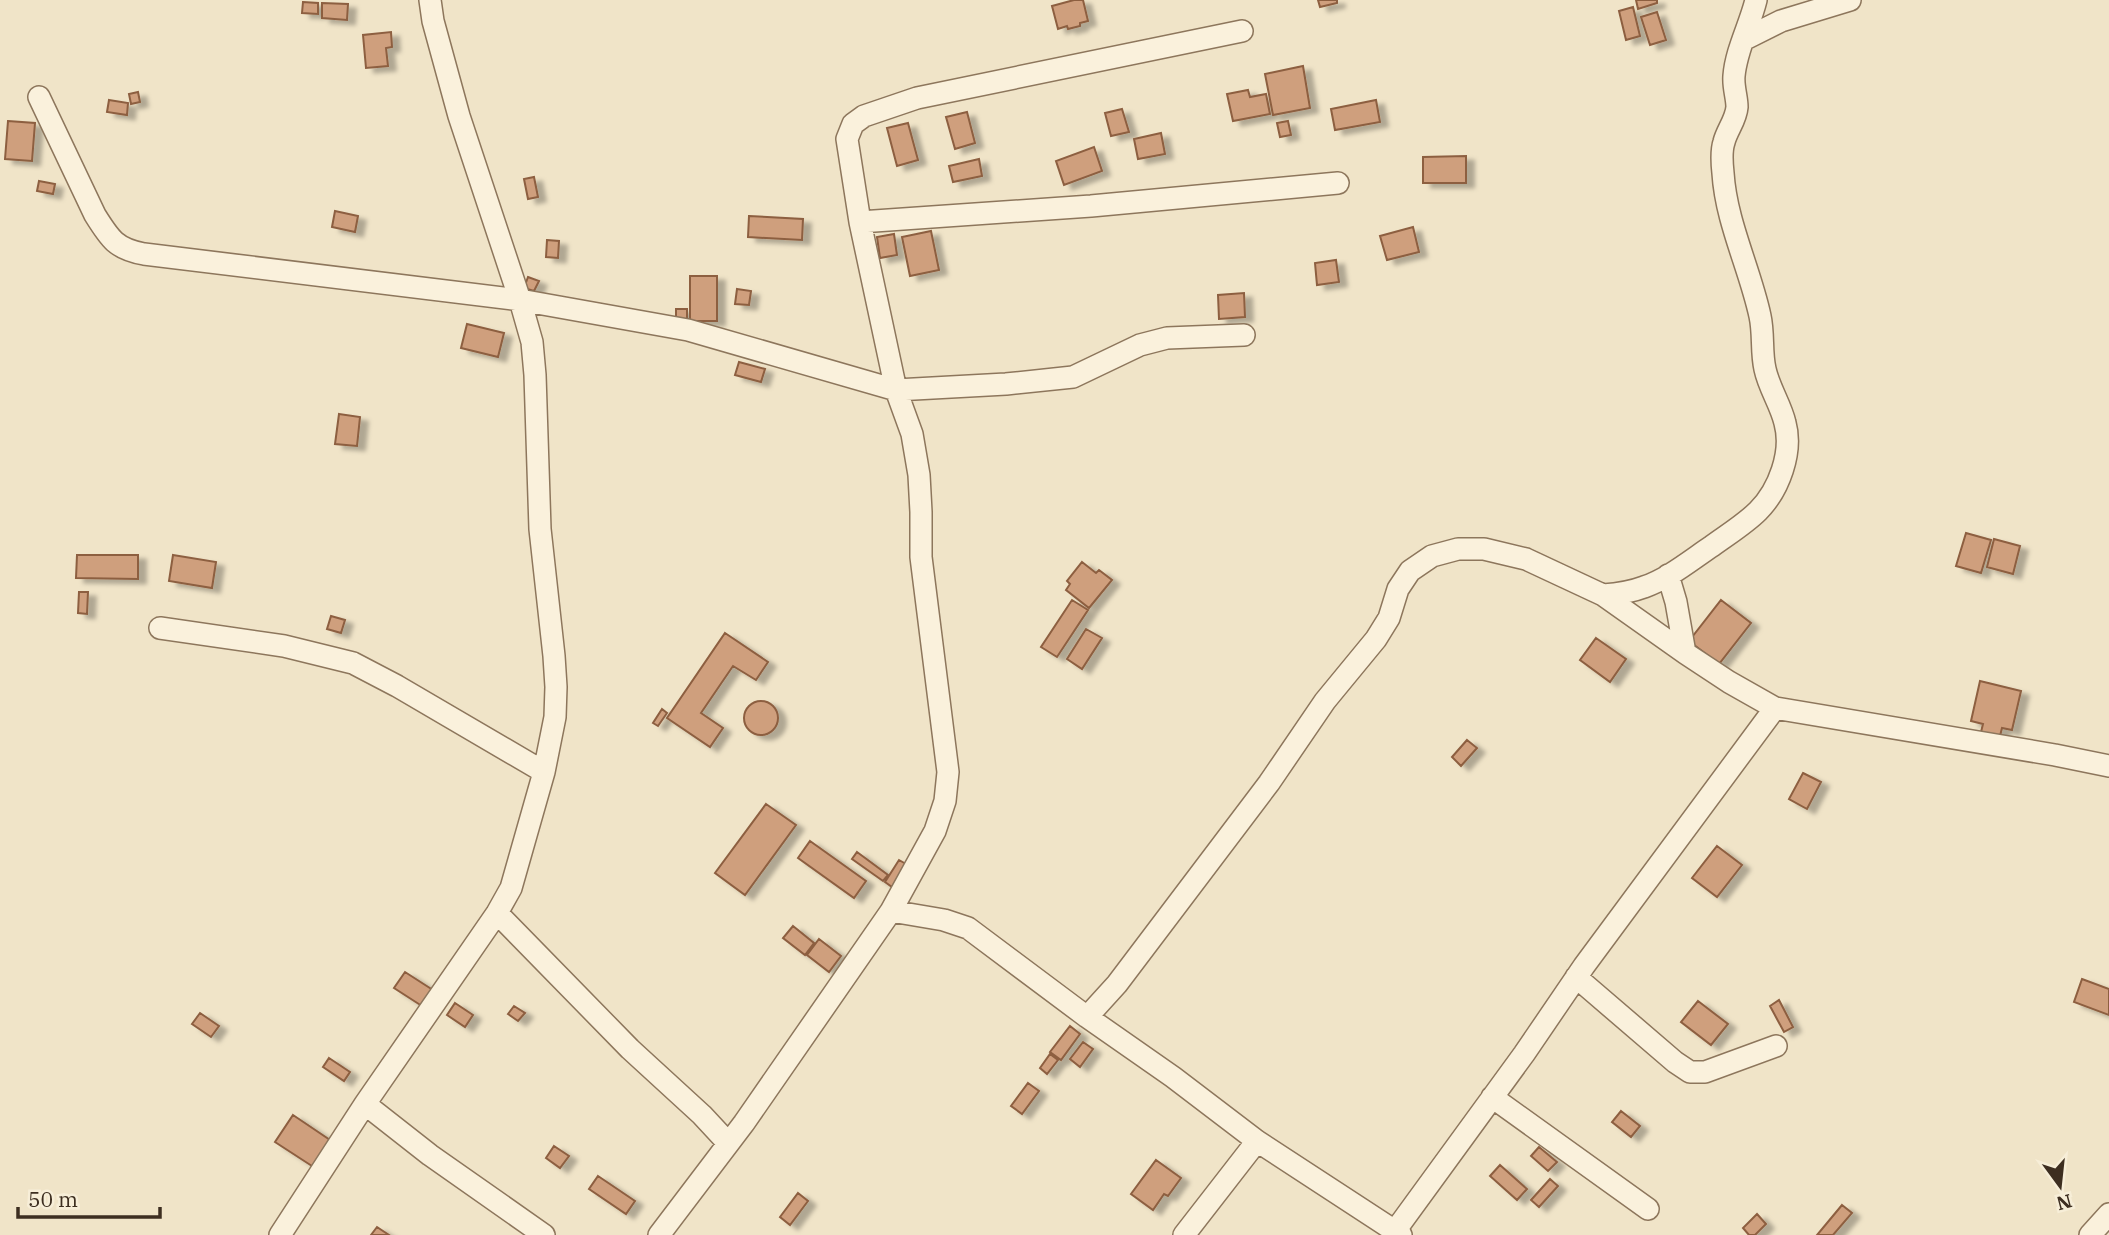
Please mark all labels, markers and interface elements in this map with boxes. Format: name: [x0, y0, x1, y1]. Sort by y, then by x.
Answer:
north arrow: [2025, 1151, 2095, 1221]
scale bar: [18, 1176, 159, 1220]
text: 50 m: [28, 1185, 78, 1213]
text: N: [2054, 1189, 2075, 1216]

